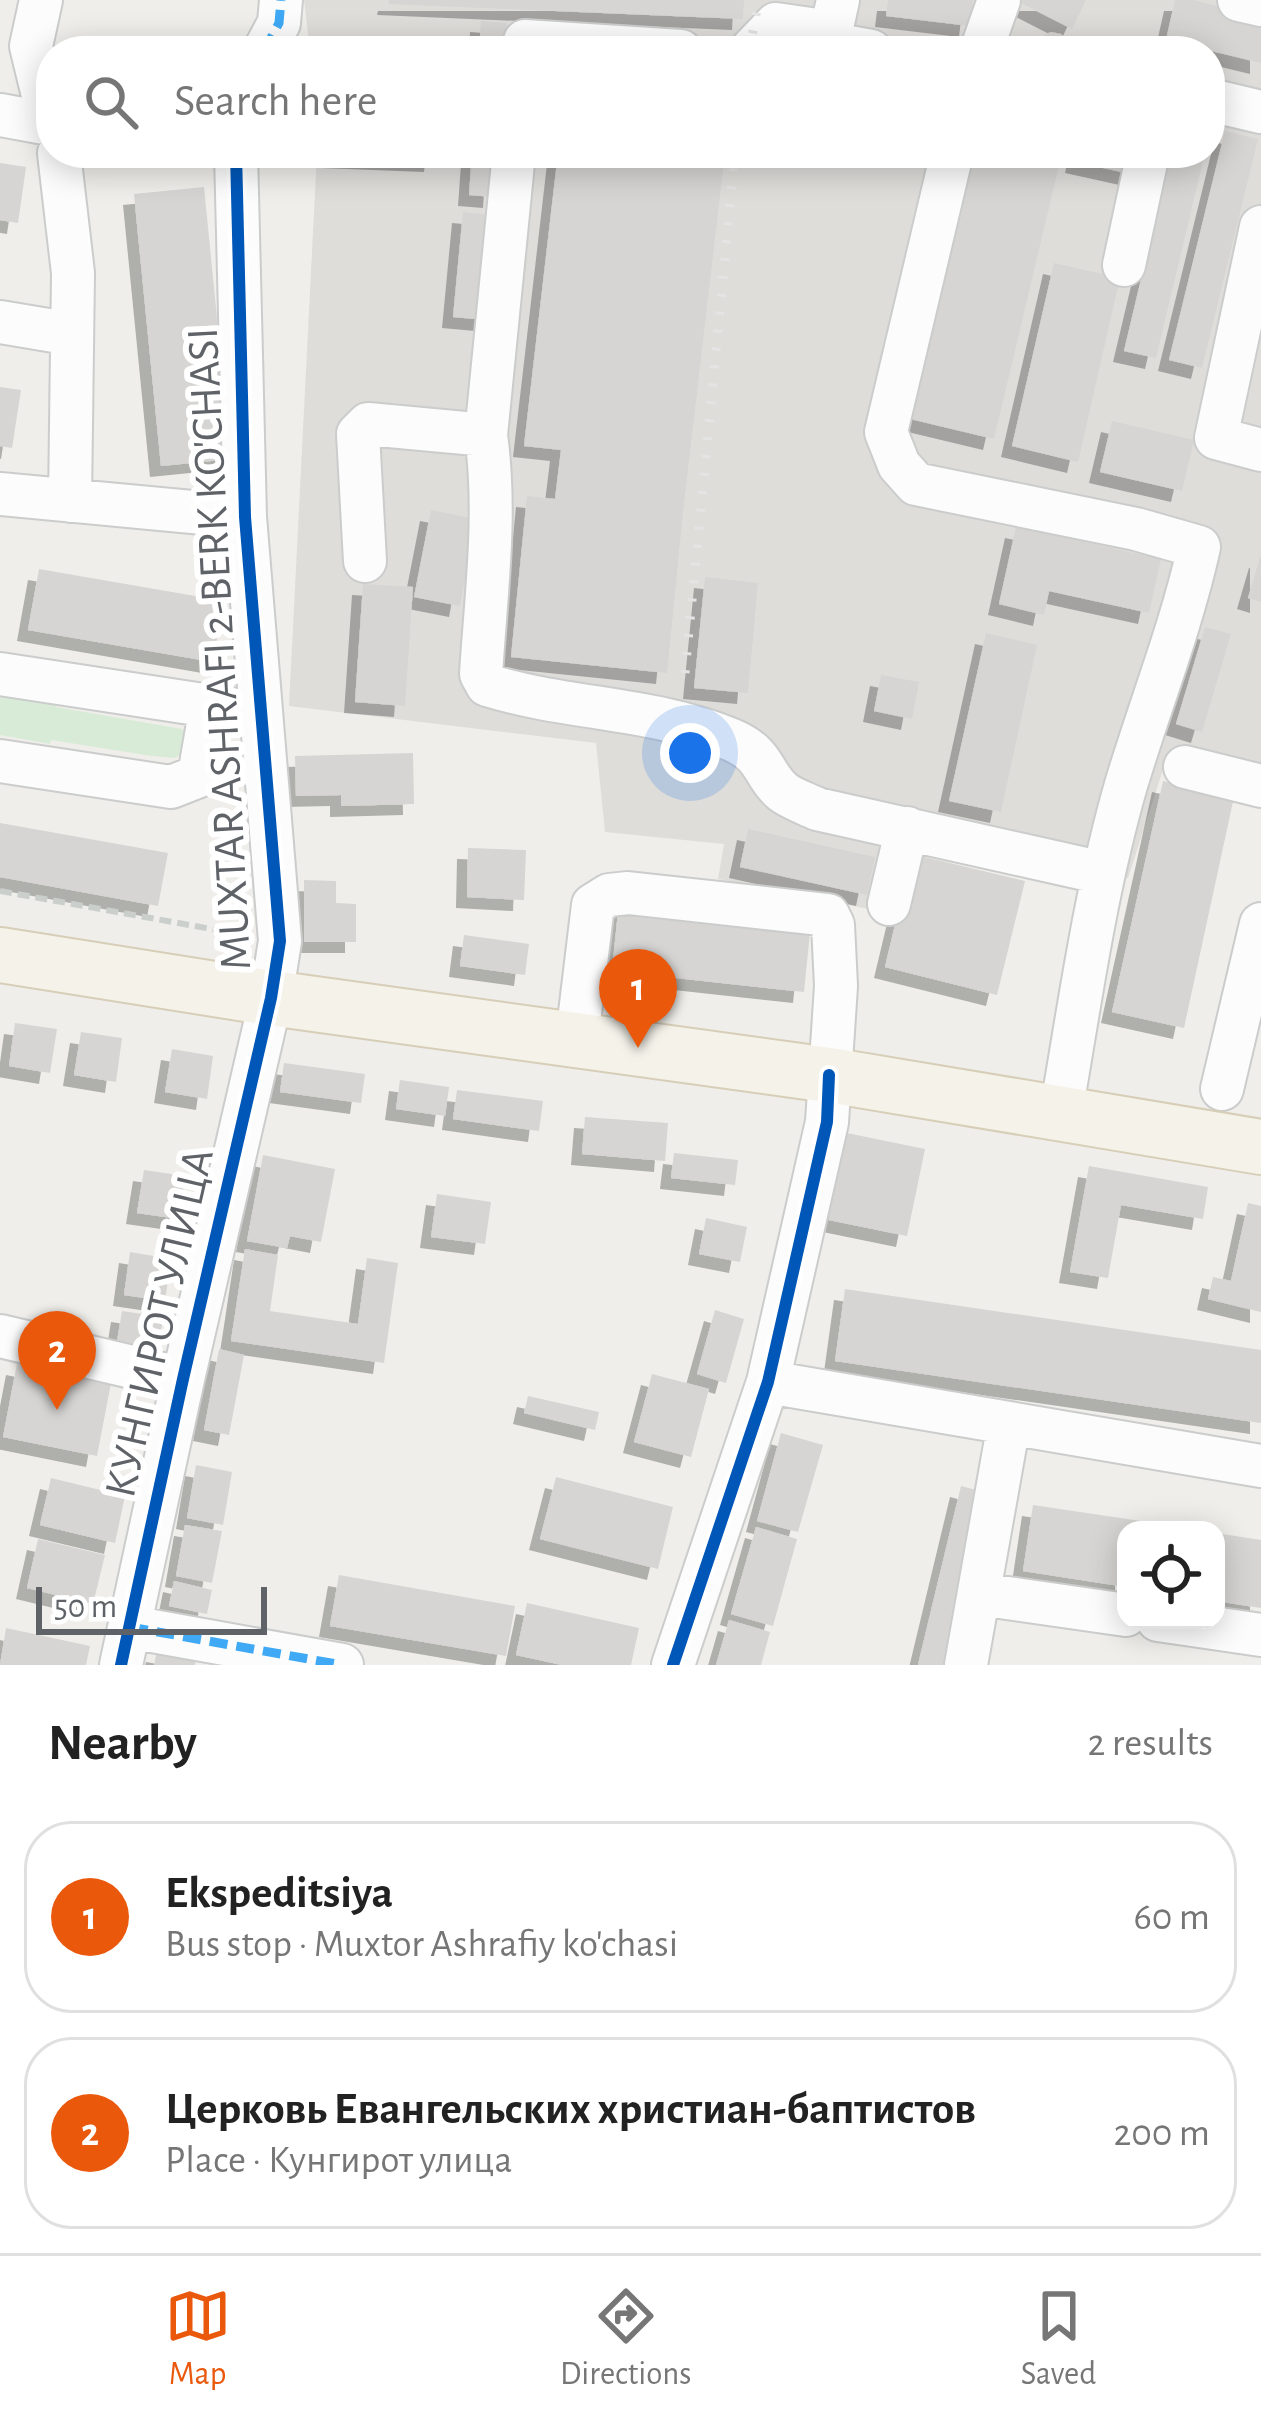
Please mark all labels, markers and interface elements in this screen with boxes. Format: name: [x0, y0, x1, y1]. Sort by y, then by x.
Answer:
search box: [36, 36, 1225, 168]
icon: search: [78, 69, 144, 135]
text: Search here: [174, 79, 377, 124]
street label: MUXTAR ASHRAFI 2-BERK KO'CHASI: [181, 327, 259, 971]
your location: [660, 723, 720, 783]
pin: 1: [599, 949, 677, 1048]
street label: КУНГИРОТ УЛИЦА: [98, 1144, 222, 1502]
pin: 2: [18, 1311, 96, 1410]
map controls: [1117, 1521, 1225, 1629]
button: locate: [1117, 1521, 1225, 1629]
scale bar: [36, 1581, 267, 1634]
text: 50 m: [54, 1591, 117, 1624]
text: Nearby: [48, 1718, 197, 1769]
text: 2 results: [1087, 1724, 1213, 1763]
text: Ekspeditsiya: [165, 1871, 393, 1916]
text: 1: [83, 1898, 97, 1937]
text: 60 m: [1133, 1898, 1210, 1937]
text: Bus stop · Muxtor Ashrafiy ko'chasi: [165, 1925, 678, 1964]
text: Церковь Евангельских христиан-баптистов: [165, 2087, 976, 2132]
text: 2: [81, 2114, 99, 2153]
text: 200 m: [1113, 2114, 1210, 2153]
text: Place · Кунгирот улица: [165, 2141, 512, 2180]
tab: Map: [165, 2283, 231, 2395]
tab: Directions: [560, 2283, 691, 2395]
tab: Saved: [1021, 2283, 1096, 2395]

